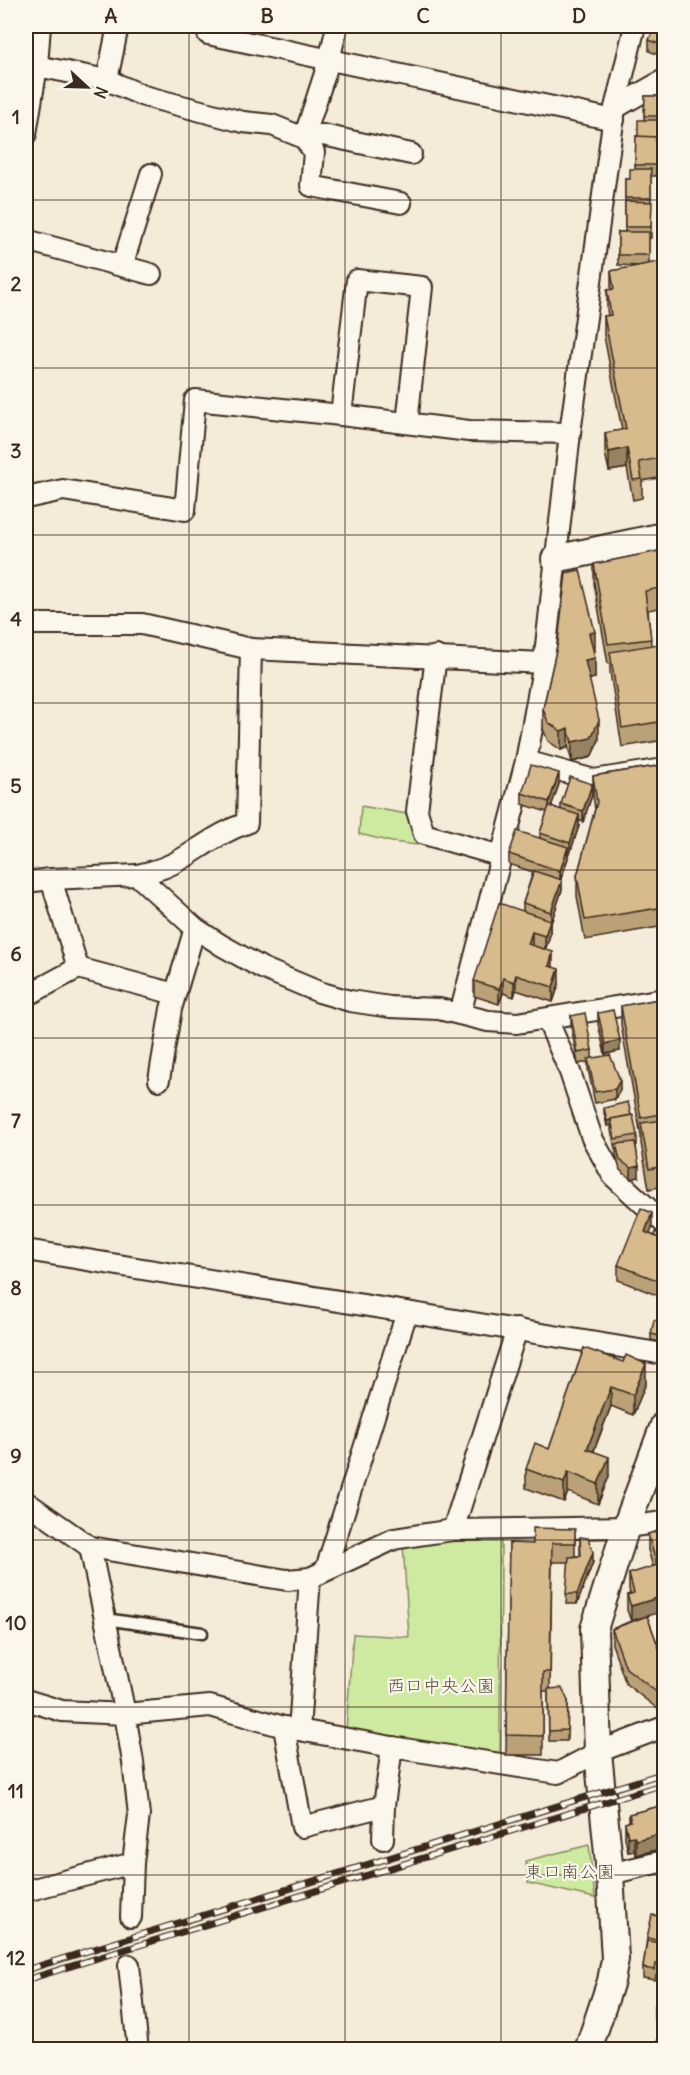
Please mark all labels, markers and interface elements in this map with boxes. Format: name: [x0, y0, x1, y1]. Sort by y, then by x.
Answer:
text: A: [105, 3, 118, 28]
text: B: [260, 3, 274, 28]
text: C: [416, 3, 430, 28]
text: D: [572, 3, 586, 28]
north arrow: [57, 57, 117, 117]
text: N: [90, 84, 112, 101]
text: 1: [12, 104, 20, 129]
text: 2: [11, 271, 22, 296]
text: 3: [10, 438, 22, 463]
text: 4: [10, 606, 22, 631]
text: 5: [10, 773, 22, 798]
text: 6: [10, 941, 22, 966]
text: 7: [11, 1108, 21, 1133]
text: 8: [10, 1275, 22, 1300]
text: 9: [10, 1443, 22, 1468]
text: 10: [5, 1610, 27, 1635]
park label: 西口中央公園: [387, 1674, 495, 1697]
text: 11: [8, 1778, 24, 1803]
park label: 東口南公園: [525, 1860, 615, 1883]
text: 12: [7, 1945, 25, 1970]

